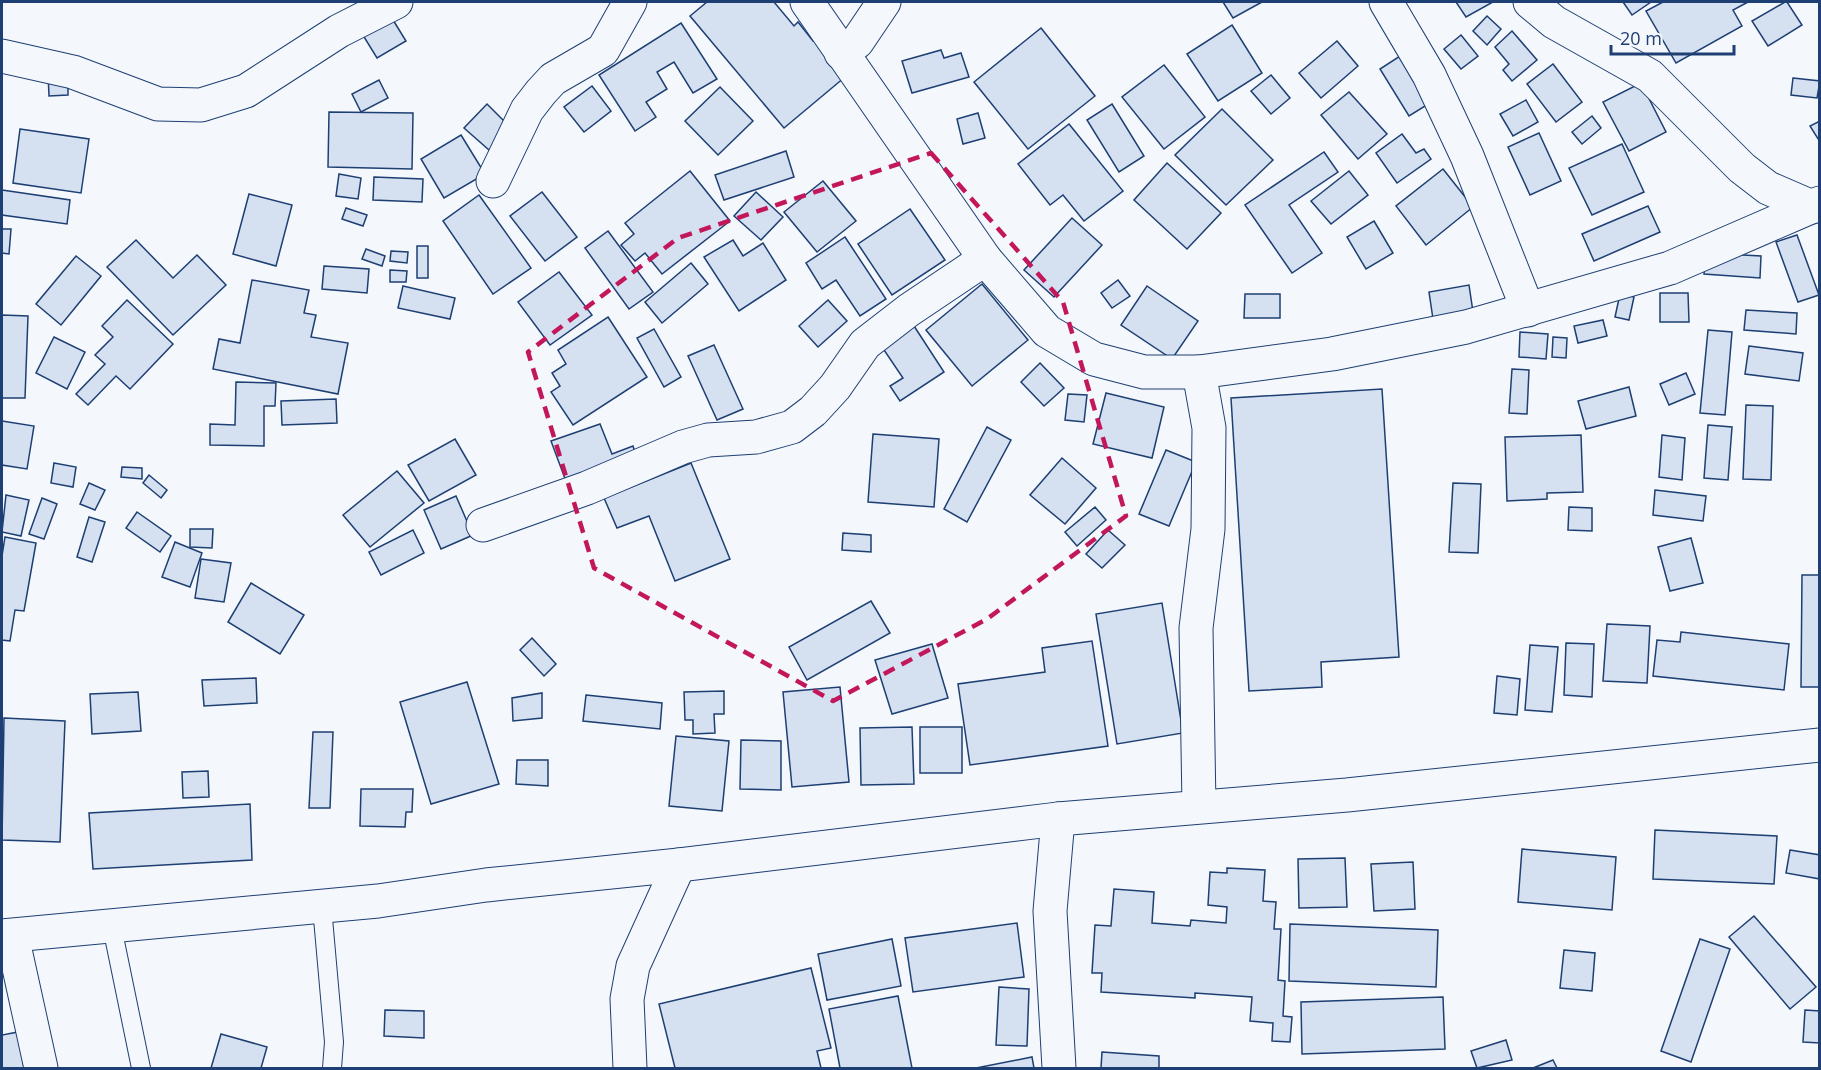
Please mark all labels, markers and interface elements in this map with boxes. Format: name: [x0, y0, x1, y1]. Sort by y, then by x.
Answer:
scale bar: [1611, 18, 1734, 56]
text: 20 m: [1620, 26, 1662, 50]

